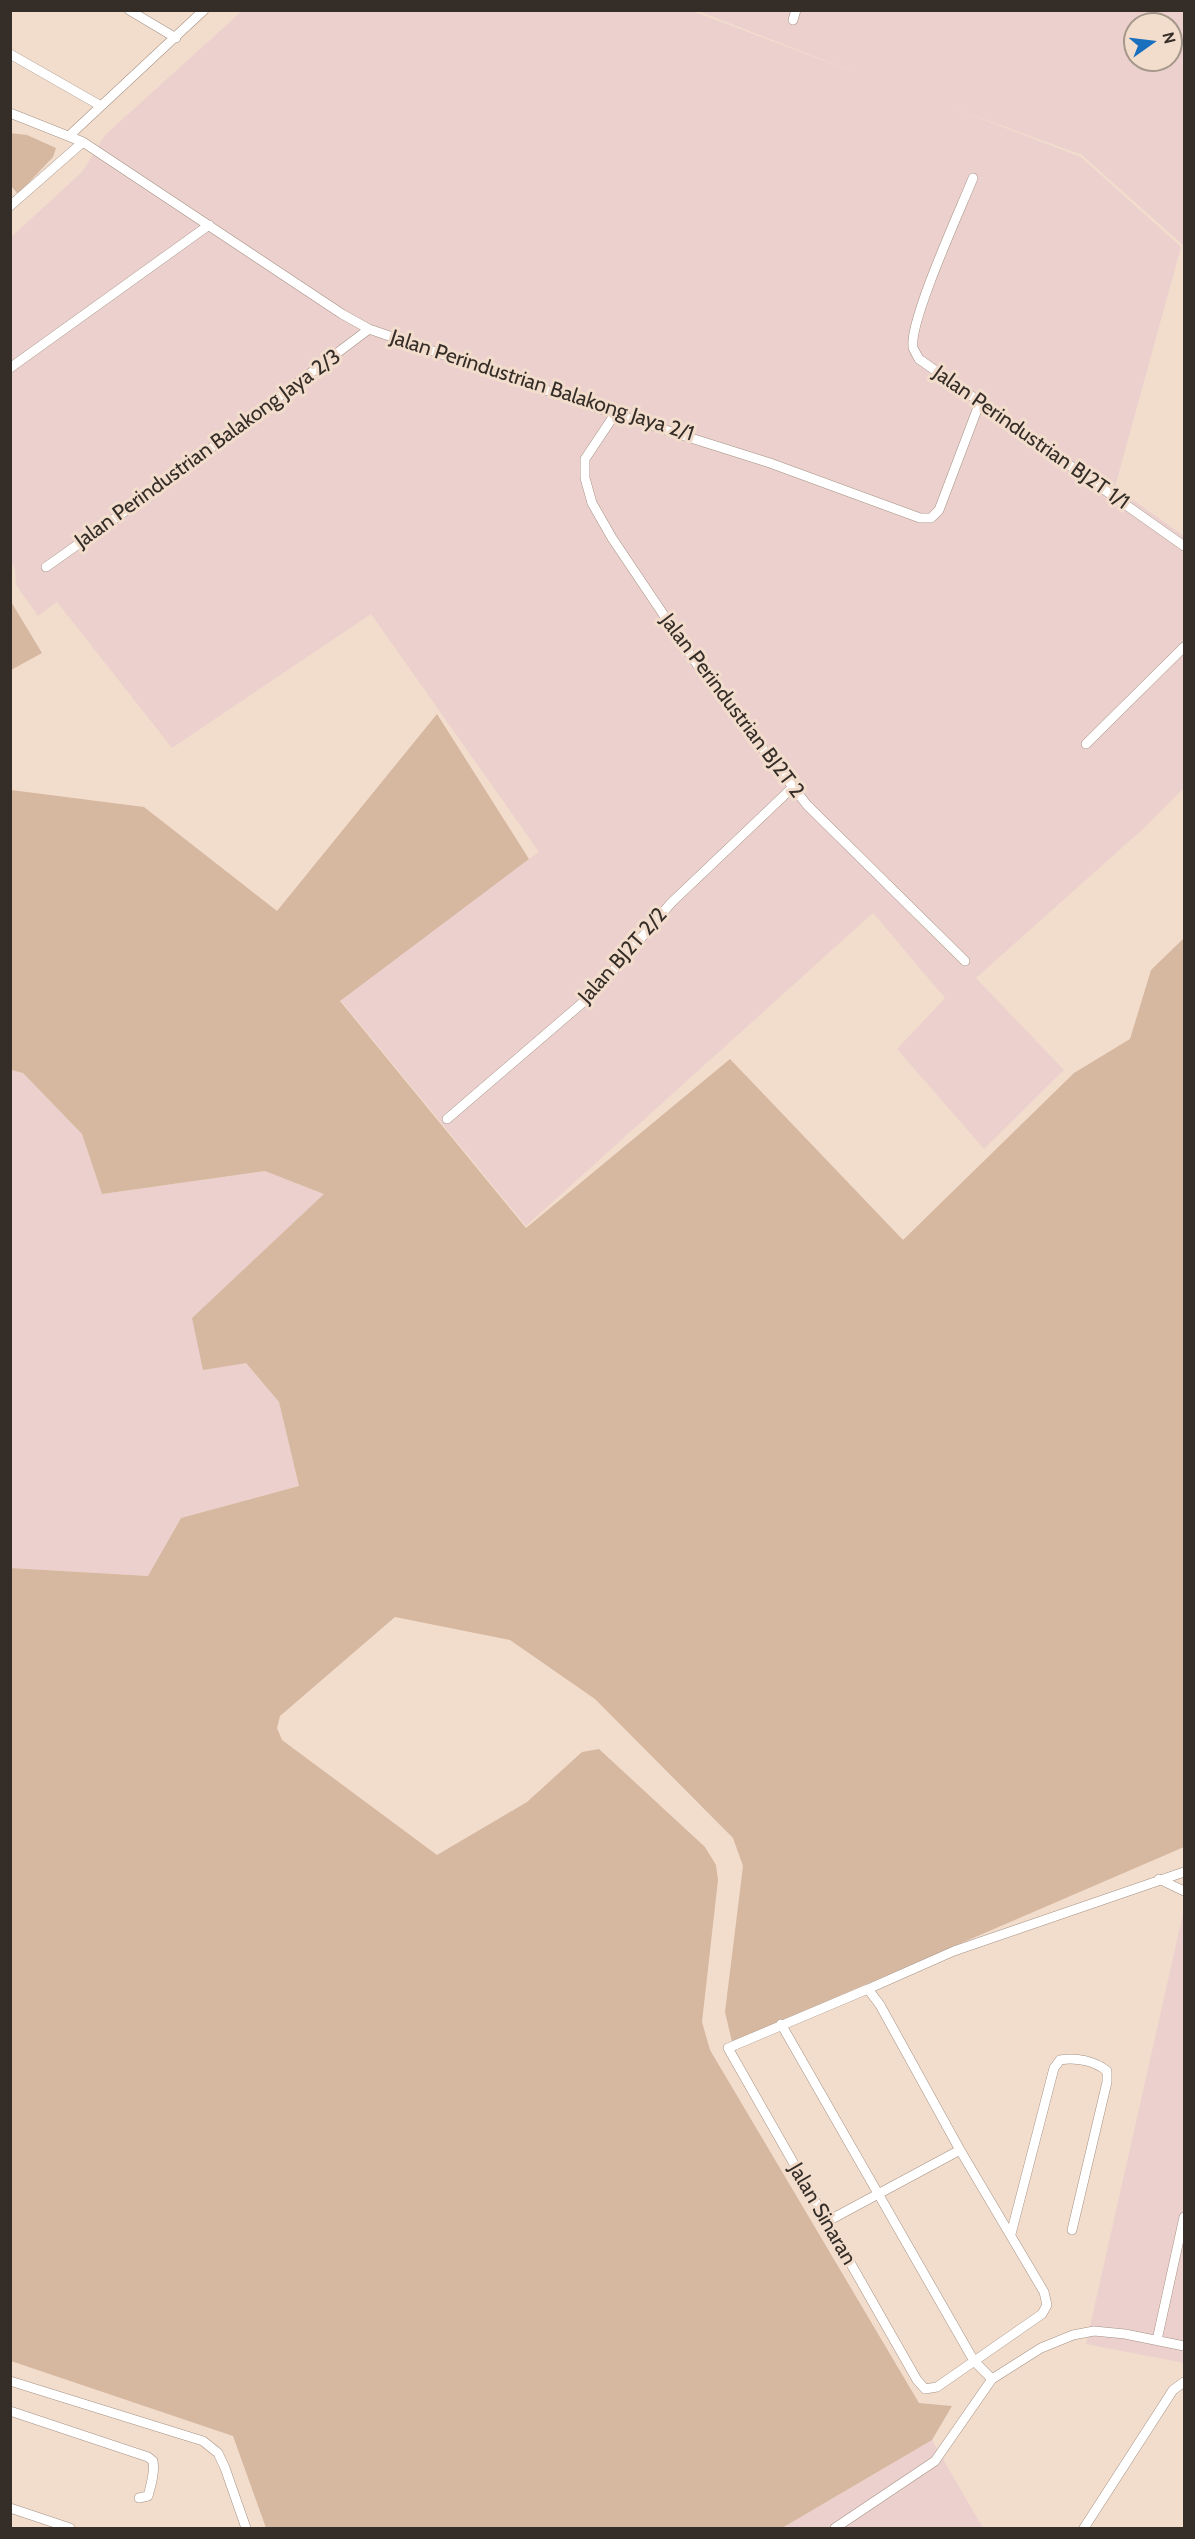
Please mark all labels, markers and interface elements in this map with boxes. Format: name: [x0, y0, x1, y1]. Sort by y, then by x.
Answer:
north arrow: [1123, 12, 1183, 72]
text: N: [1158, 30, 1180, 46]
street label: Jalan Perindustrian Balakong Jaya 2/1: [387, 325, 697, 447]
street label: Jalan Perindustrian Balakong Jaya 2/3: [70, 344, 346, 554]
street label: Jalan Perindustrian BJ2T 1/1: [928, 361, 1134, 515]
street label: Jalan Perindustrian BJ2T 2: [655, 609, 809, 803]
street label: Jalan BJ2T 2/2: [573, 903, 673, 1009]
street label: Jalan Sinaran: [783, 2159, 861, 2269]

